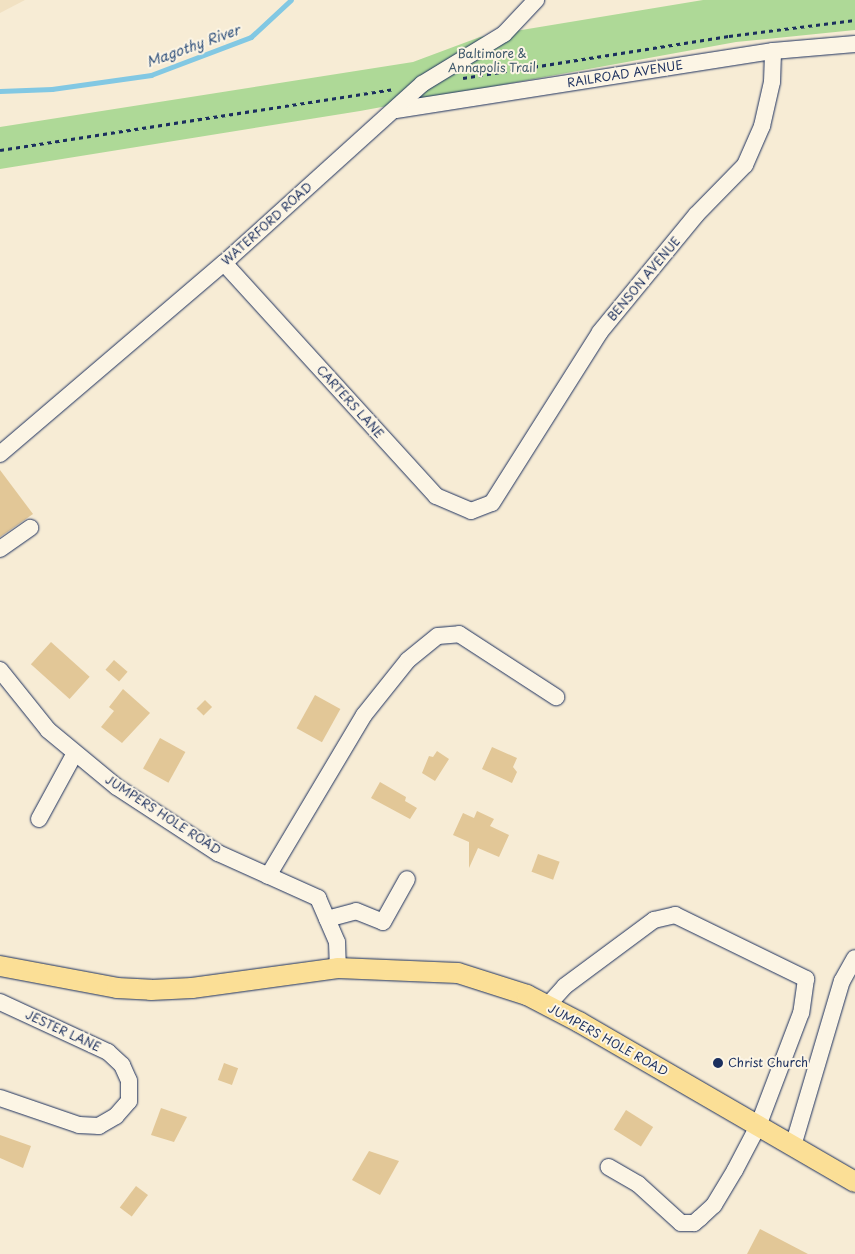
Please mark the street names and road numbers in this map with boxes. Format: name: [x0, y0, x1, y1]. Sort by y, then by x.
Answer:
street label: RAILROAD AVENUE: [566, 58, 684, 90]
street label: WATERFORD ROAD: [218, 179, 316, 269]
street label: BENSON AVENUE: [605, 234, 683, 324]
street label: CARTERS LANE: [313, 363, 387, 441]
street label: JUMPERS HOLE ROAD: [102, 772, 224, 858]
street label: JUMPERS HOLE ROAD: [545, 1000, 671, 1080]
street label: JESTER LANE: [22, 1007, 104, 1055]

